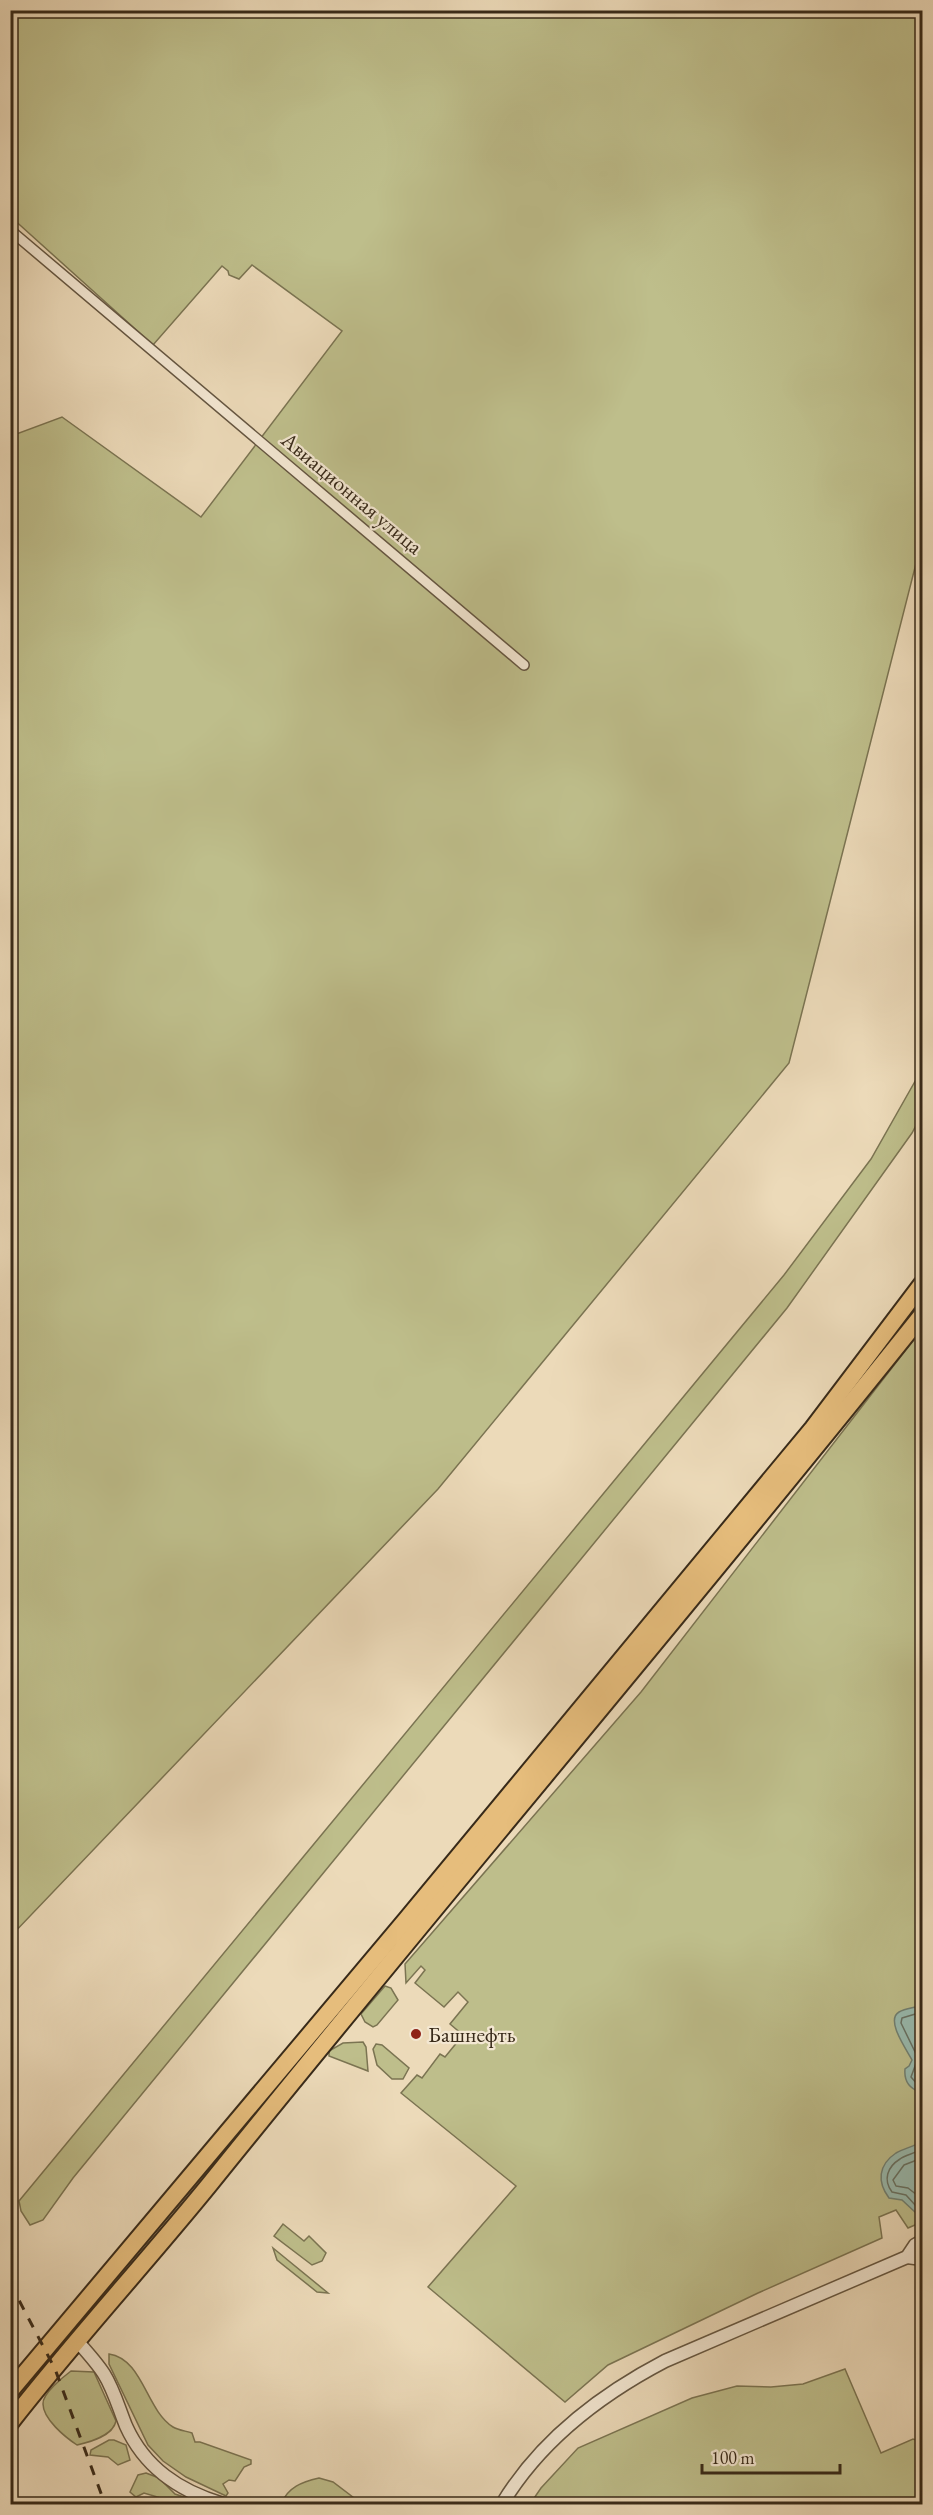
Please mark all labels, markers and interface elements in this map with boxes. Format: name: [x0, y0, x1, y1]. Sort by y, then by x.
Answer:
street label: Авиационная улица: [274, 425, 429, 561]
place label: Башнефть: [428, 2020, 516, 2049]
marker: Башнефть: [409, 2027, 423, 2041]
scale bar: [702, 2437, 840, 2475]
text: 100 m: [711, 2446, 755, 2469]

